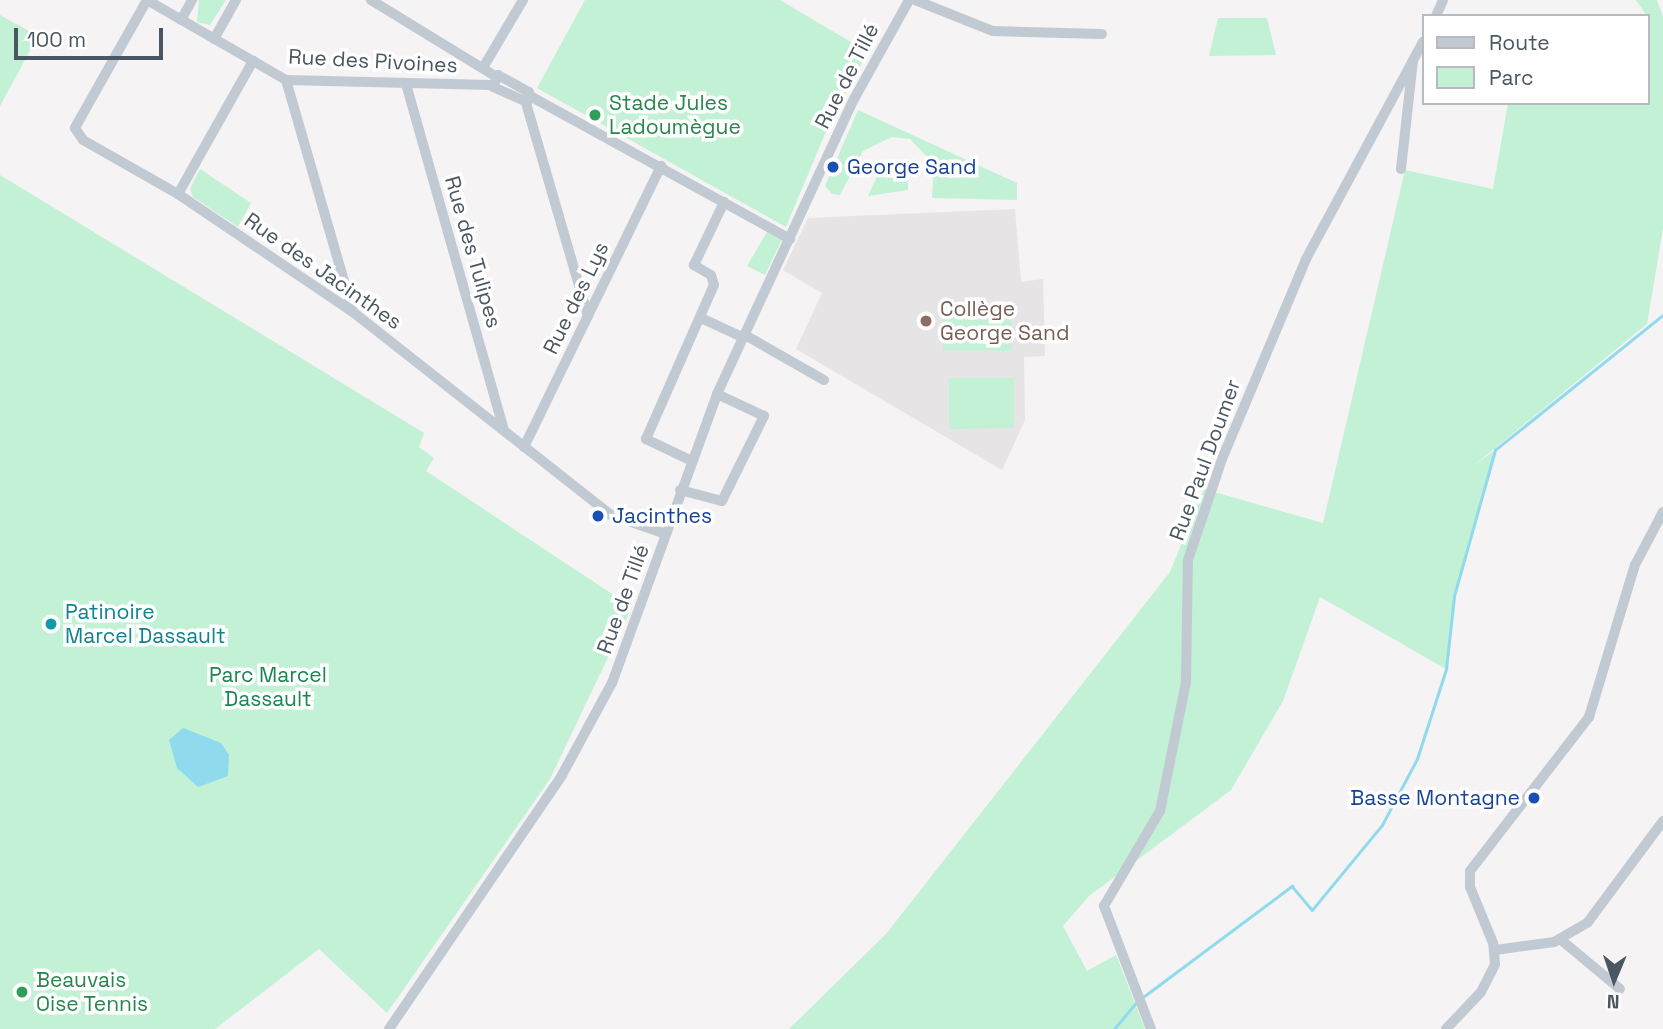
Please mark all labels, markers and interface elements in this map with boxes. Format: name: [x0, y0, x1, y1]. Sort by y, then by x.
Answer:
scale bar: [18, 14, 166, 58]
legend: [1422, 14, 1649, 105]
street label: Rue de Tillé: [810, 19, 884, 133]
text: 100 m: [27, 26, 86, 53]
text: Route: [1489, 29, 1550, 56]
street label: Rue des Pivoines: [288, 44, 458, 78]
text: Parc: [1489, 64, 1534, 91]
place label: Stade Jules Ladoumègue: [609, 90, 741, 140]
marker: Stade Jules Ladoumègue: [587, 107, 603, 123]
place label: George Sand: [847, 154, 976, 180]
marker: George Sand: [825, 159, 841, 175]
street label: Rue des Tulipes: [439, 173, 507, 331]
street label: Rue des Jacinthes: [239, 207, 407, 335]
street label: Rue des Lys: [538, 238, 614, 358]
place label: Collège George Sand: [940, 296, 1069, 346]
marker: Collège George Sand: [918, 313, 934, 329]
street label: Rue Paul Doumer: [1164, 376, 1246, 544]
place label: Jacinthes: [612, 503, 712, 529]
marker: Jacinthes: [590, 508, 606, 524]
street label: Rue de Tillé: [591, 541, 655, 657]
place label: Patinoire Marcel Dassault: [65, 599, 226, 649]
marker: Patinoire Marcel Dassault: [43, 616, 59, 632]
park label: Parc Marcel Dassault: [209, 662, 327, 712]
place label: Basse Montagne: [1350, 785, 1520, 811]
marker: Basse Montagne: [1526, 790, 1542, 806]
north arrow: [1579, 945, 1649, 1015]
place label: Beauvais Oise Tennis: [36, 967, 149, 1017]
marker: Beauvais Oise Tennis: [14, 984, 30, 1000]
text: N: [1606, 989, 1620, 1014]

